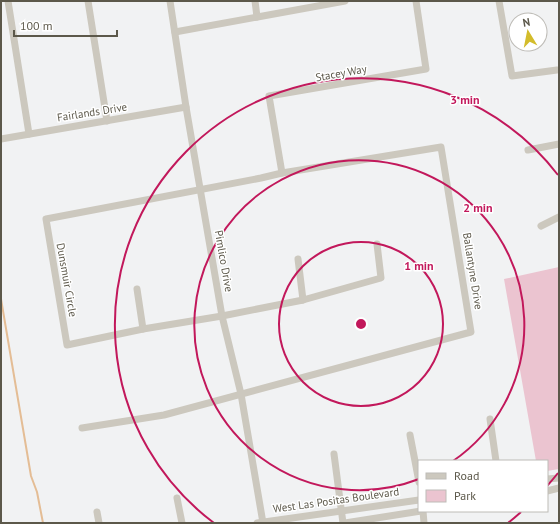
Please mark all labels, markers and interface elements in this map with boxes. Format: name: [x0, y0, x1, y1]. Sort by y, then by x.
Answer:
scale bar: [14, 12, 117, 38]
north arrow: [508, 12, 548, 52]
text: N: [521, 15, 531, 30]
text: 100 m: [20, 18, 53, 33]
street label: Stacey Way: [314, 61, 369, 84]
text: 3 min: [450, 92, 480, 107]
street label: Fairlands Drive: [56, 99, 128, 124]
text: 2 min: [463, 200, 493, 215]
street label: Pimlico Drive: [212, 229, 236, 293]
street label: Ballantyne Drive: [460, 231, 486, 311]
street label: Dunsmuir Circle: [54, 242, 80, 319]
text: 1 min: [404, 258, 434, 273]
centre of rings: [354, 317, 368, 331]
legend: [418, 460, 548, 512]
text: Road: [454, 468, 479, 483]
street label: West Las Positas Boulevard: [272, 484, 400, 516]
text: Park: [454, 488, 476, 503]

